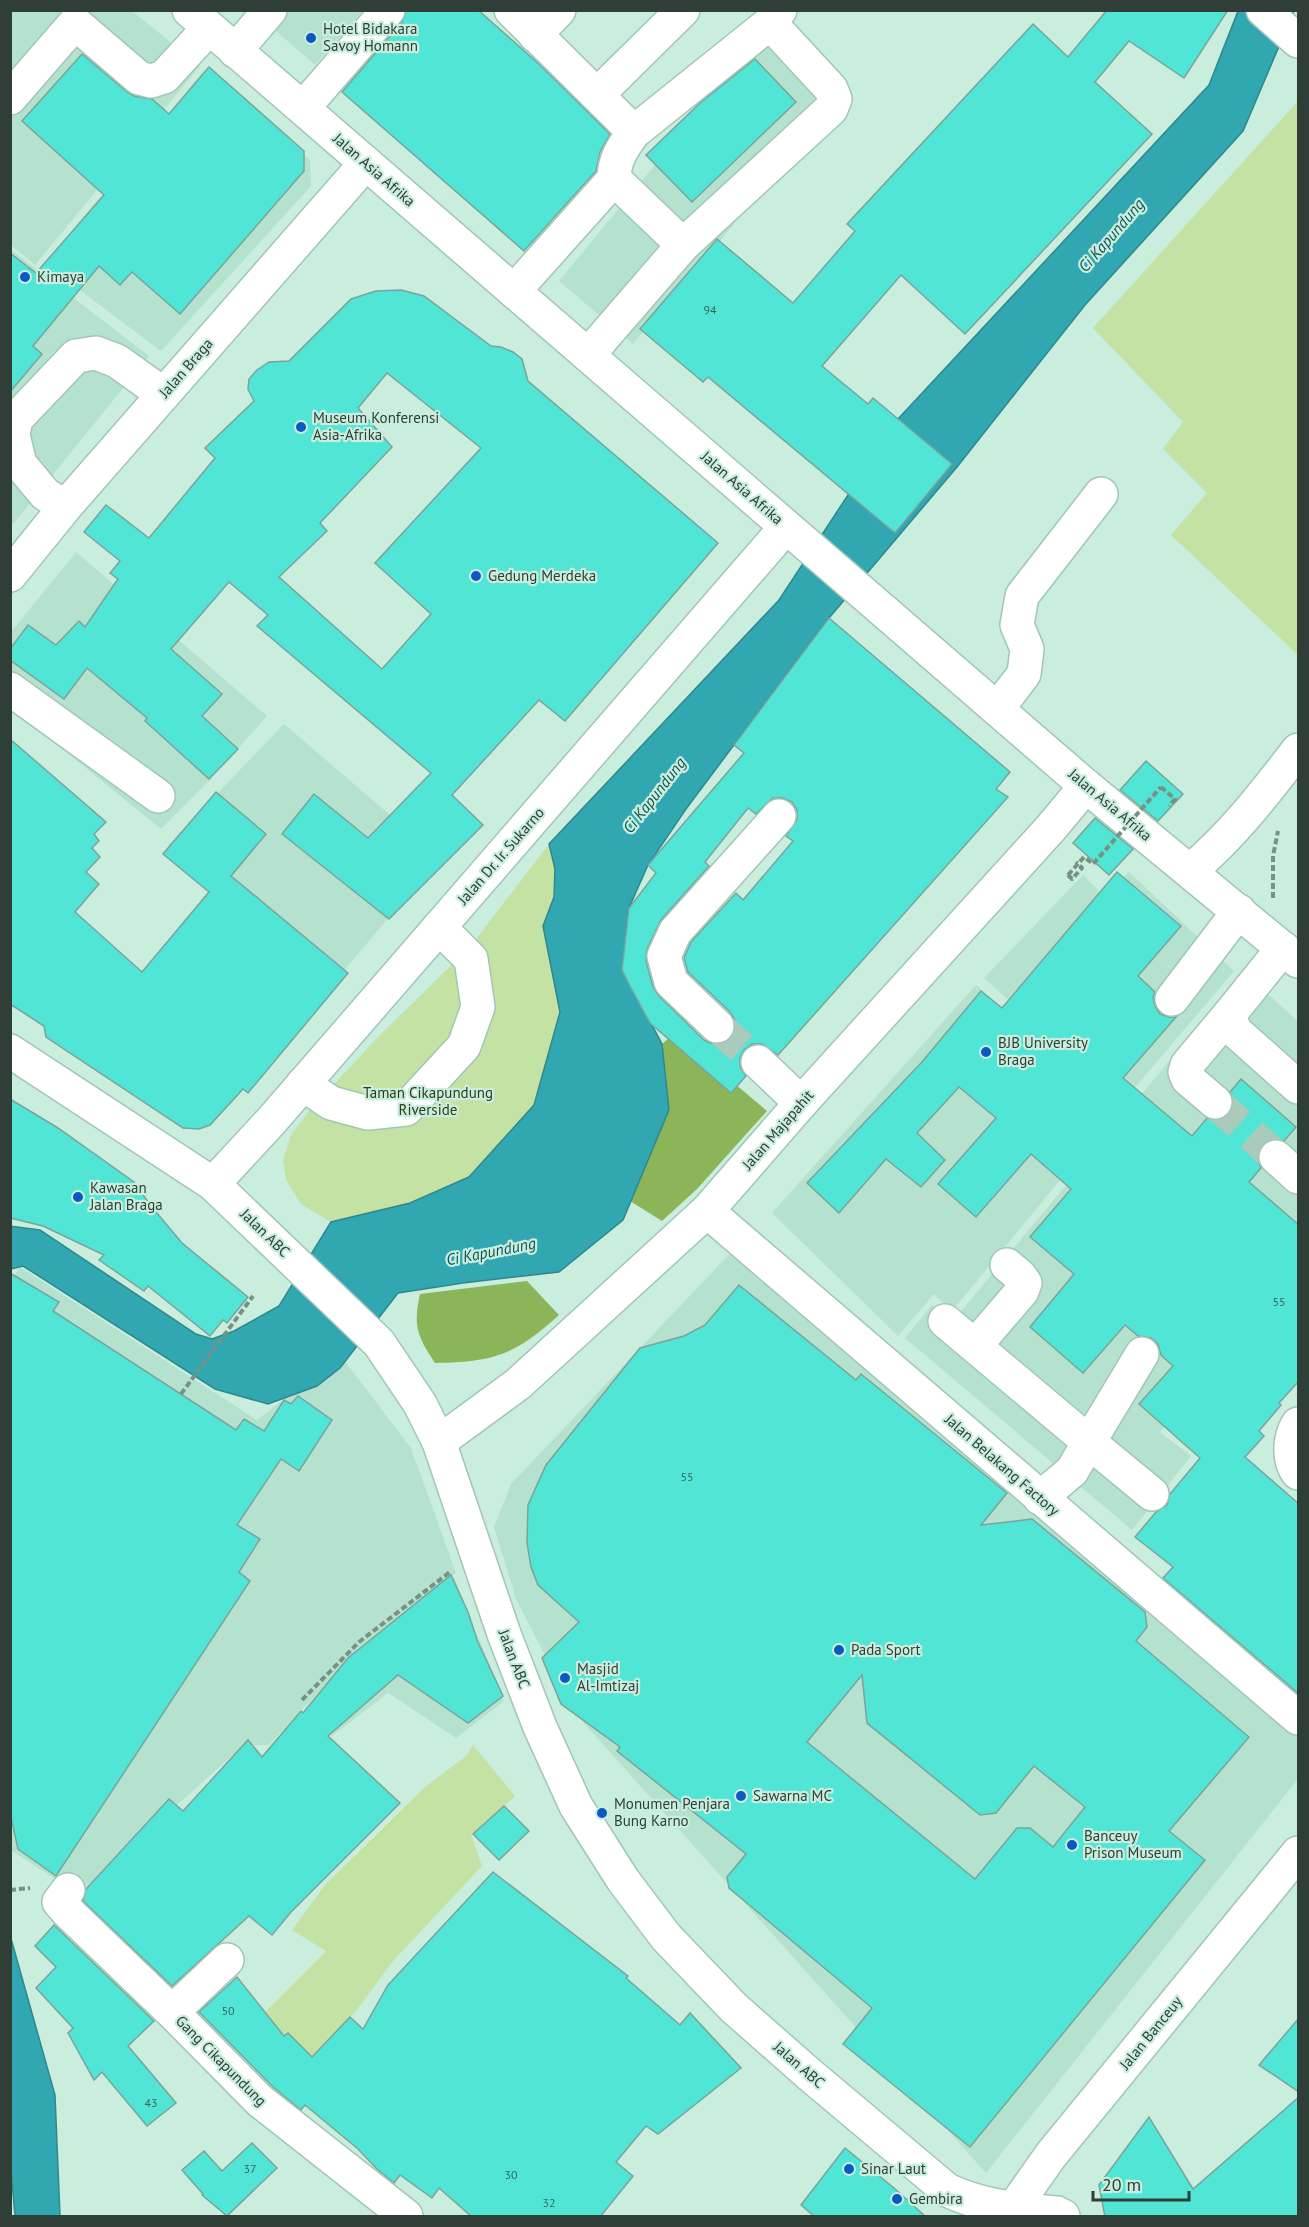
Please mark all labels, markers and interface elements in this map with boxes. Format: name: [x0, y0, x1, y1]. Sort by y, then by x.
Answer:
place label: Hotel Bidakara Savoy Homann: [323, 19, 418, 55]
marker: Hotel Bidakara Savoy Homann: [304, 31, 318, 45]
street label: Jalan Asia Afrika: [329, 128, 419, 210]
water label: Ci Kapundung: [1074, 194, 1148, 276]
place label: Kimaya: [37, 267, 84, 286]
marker: Kimaya: [18, 270, 32, 284]
house number: 94: [703, 302, 717, 317]
street label: Jalan Braga: [154, 334, 217, 402]
place label: Museum Konferensi Asia-Afrika: [313, 408, 439, 444]
marker: Museum Konferensi Asia-Afrika: [294, 420, 308, 434]
street label: Jalan Asia Afrika: [697, 446, 787, 528]
place label: Gedung Merdeka: [488, 566, 596, 585]
marker: Gedung Merdeka: [469, 569, 483, 583]
water label: Ci Kapundung: [618, 753, 690, 837]
street label: Jalan Asia Afrika: [1064, 764, 1156, 845]
street label: Jalan Dr. Ir. Sukarno: [453, 803, 548, 909]
place label: BJB University Braga: [998, 1033, 1088, 1069]
marker: BJB University Braga: [979, 1045, 993, 1059]
park label: Taman Cikapundung Riverside: [363, 1083, 493, 1119]
street label: Jalan Majapahit: [737, 1086, 817, 1174]
place label: Kawasan Jalan Braga: [89, 1178, 163, 1214]
marker: Kawasan Jalan Braga: [71, 1190, 85, 1204]
street label: Jalan ABC: [236, 1204, 294, 1261]
water label: Ci Kapundung: [445, 1233, 537, 1269]
house number: 55: [1272, 1294, 1286, 1309]
street label: Jalan Belakang Factory: [940, 1409, 1064, 1520]
house number: 55: [680, 1469, 694, 1484]
street label: Jalan ABC: [494, 1626, 534, 1691]
place label: Pada Sport: [851, 1640, 921, 1659]
marker: Pada Sport: [832, 1643, 846, 1657]
place label: Masjid Al-Imtizaj: [577, 1659, 639, 1695]
marker: Masjid Al-Imtizaj: [558, 1671, 572, 1685]
place label: Sawarna MC: [753, 1786, 832, 1805]
marker: Sawarna MC: [734, 1789, 748, 1803]
place label: Monumen Penjara Bung Karno: [614, 1794, 730, 1830]
marker: Monumen Penjara Bung Karno: [595, 1806, 609, 1820]
place label: Banceuy Prison Museum: [1084, 1826, 1182, 1862]
marker: Banceuy Prison Museum: [1065, 1838, 1079, 1852]
street label: Jalan Banceuy: [1114, 1992, 1186, 2074]
house number: 50: [221, 2003, 235, 2018]
street label: Gang Cikapundung: [172, 2011, 271, 2110]
street label: Jalan ABC: [769, 2037, 829, 2092]
house number: 43: [144, 2095, 158, 2110]
place label: Sinar Laut: [861, 2159, 926, 2178]
house number: 37: [243, 2161, 257, 2176]
marker: Sinar Laut: [842, 2162, 856, 2176]
scale bar: [1093, 2164, 1189, 2202]
house number: 30: [504, 2167, 518, 2182]
text: 20 m: [1102, 2173, 1141, 2196]
place label: Gembira: [909, 2189, 963, 2208]
marker: Gembira: [890, 2192, 904, 2206]
house number: 32: [542, 2195, 556, 2210]

